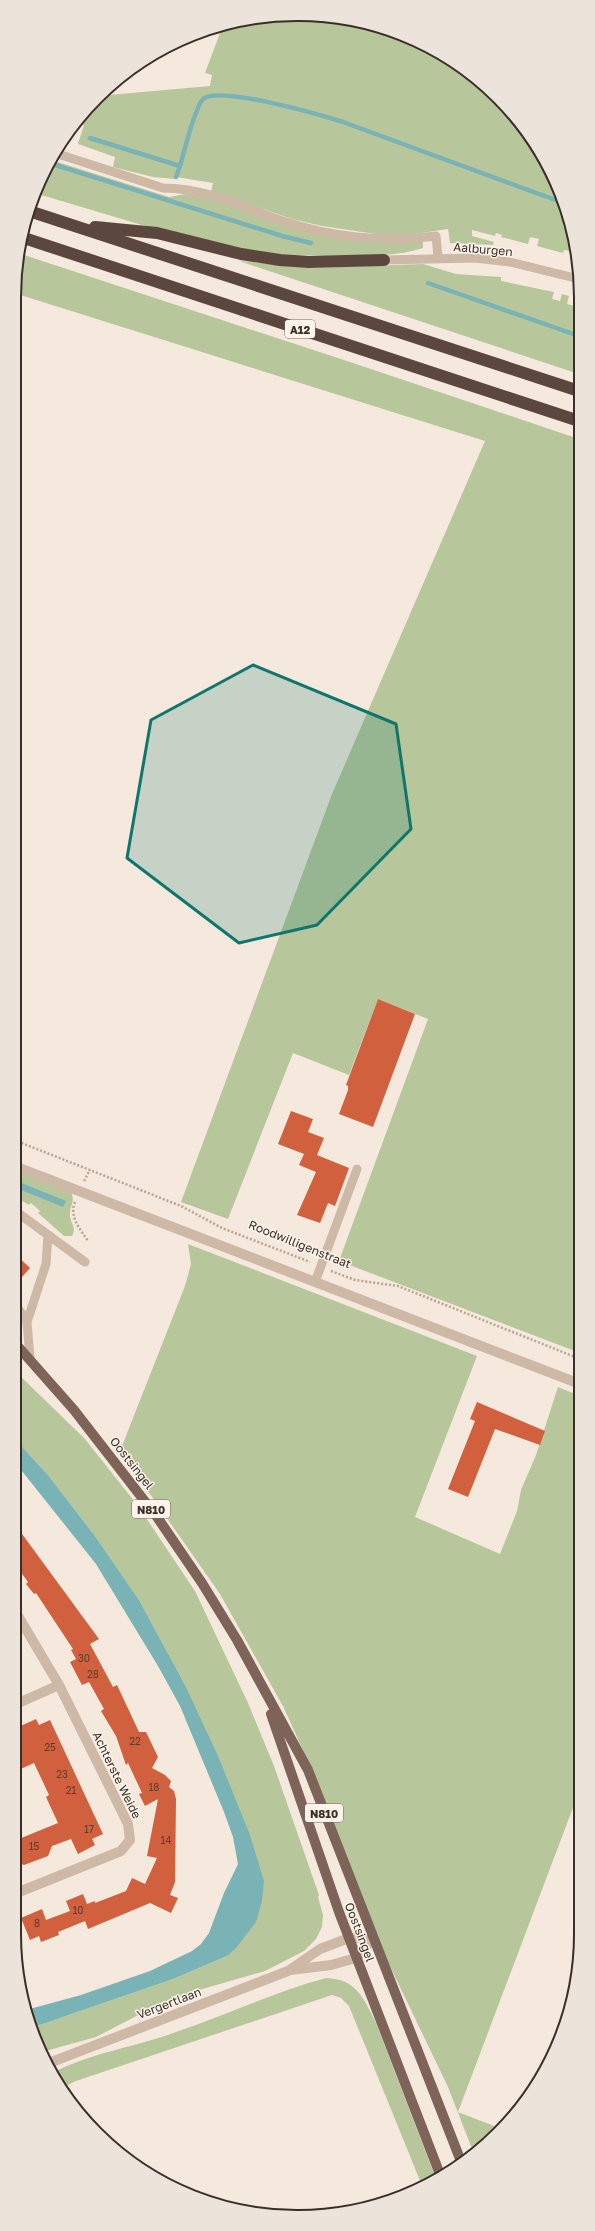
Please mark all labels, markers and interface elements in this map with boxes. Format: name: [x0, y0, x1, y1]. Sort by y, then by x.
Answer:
street label: Aalburgen: [453, 239, 513, 259]
road number: A12: [285, 320, 315, 338]
street label: Roodwilligenstraat: [246, 1217, 354, 1272]
street label: Oostsingel: [107, 1434, 157, 1492]
road number: N810: [132, 1500, 170, 1518]
house number: 30: [78, 1652, 90, 1664]
house number: 28: [87, 1668, 99, 1680]
street label: Achterste Weide: [89, 1729, 145, 1821]
house number: 22: [129, 1735, 141, 1747]
house number: 25: [44, 1741, 56, 1753]
house number: 23: [56, 1768, 68, 1780]
house number: 18: [149, 1781, 159, 1793]
house number: 21: [66, 1784, 76, 1796]
road number: N810: [305, 1804, 343, 1822]
house number: 17: [84, 1823, 94, 1835]
house number: 14: [161, 1834, 171, 1846]
house number: 15: [29, 1840, 40, 1852]
street label: Oostsingel: [342, 1900, 378, 1964]
house number: 10: [72, 1904, 84, 1916]
house number: 8: [34, 1917, 40, 1929]
street label: Vergertlaan: [135, 1984, 203, 2022]

